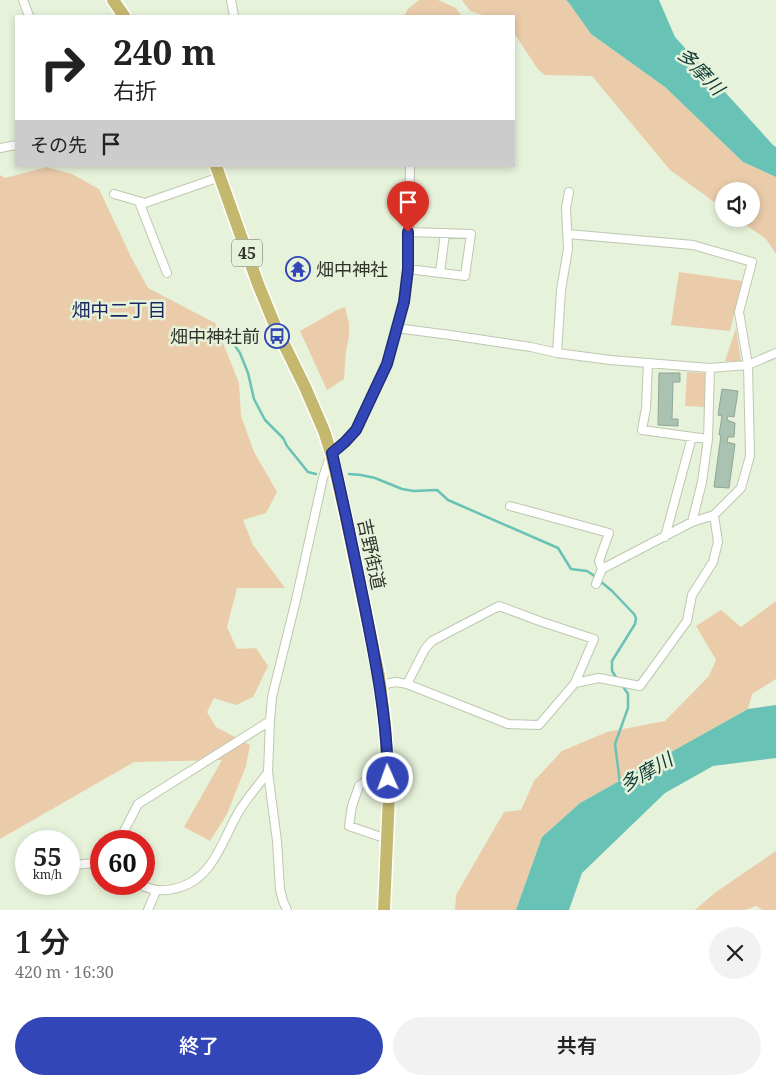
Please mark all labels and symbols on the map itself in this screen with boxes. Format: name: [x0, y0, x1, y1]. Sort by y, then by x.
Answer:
water label: 多摩川: [672, 41, 732, 102]
pin: [387, 181, 429, 232]
road number: 45: [232, 240, 262, 266]
temple icon: 畑中神社: [285, 256, 311, 282]
place label: 畑中神社: [316, 257, 388, 281]
district label: 畑中二丁目: [71, 297, 167, 323]
bus stop icon: 畑中神社前: [264, 323, 290, 349]
place label: 畑中神社前: [170, 324, 260, 348]
street label: 吉野街道: [353, 516, 391, 592]
water label: 多摩川: [615, 745, 679, 798]
position arrow: [361, 751, 413, 803]
speed limit sign: 60: [90, 830, 155, 895]

